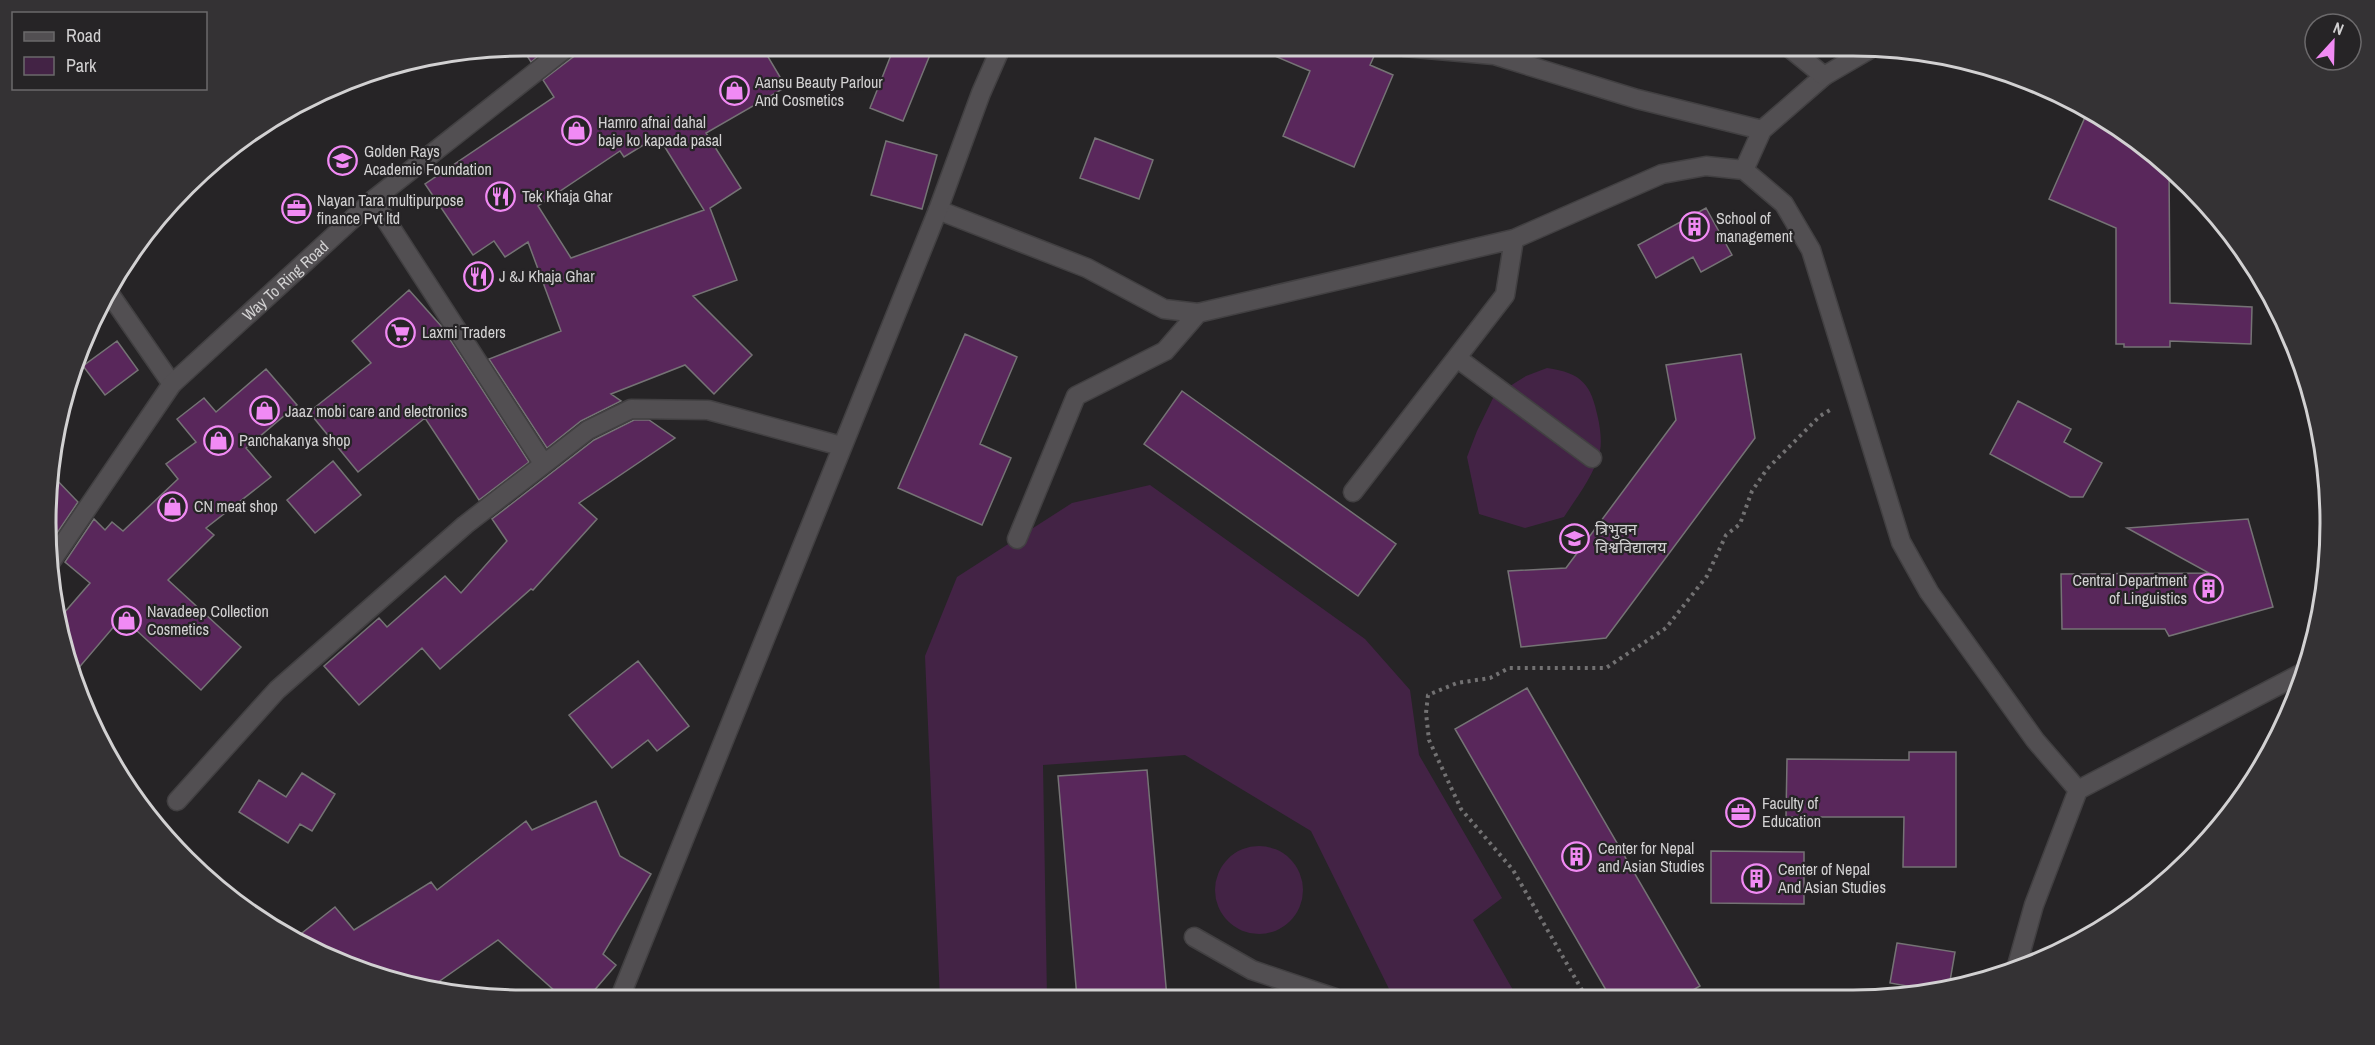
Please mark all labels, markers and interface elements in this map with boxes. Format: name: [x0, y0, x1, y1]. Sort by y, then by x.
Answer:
legend: [12, 12, 207, 90]
north arrow: [2303, 12, 2363, 72]
text: N: [2330, 16, 2347, 40]
text: Road: [66, 23, 101, 48]
text: Park: [66, 53, 97, 78]
place label: Aansu Beauty Parlour And Cosmetics: [754, 71, 883, 111]
shop icon: Aansu Beauty Parlour And Cosmetics: [718, 75, 750, 107]
place label: Hamro afnai dahal baje ko kapada pasal: [598, 111, 722, 151]
shop icon: Hamro afnai dahal baje ko kapada pasal: [561, 115, 593, 147]
place label: Golden Rays Academic Foundation: [363, 140, 492, 180]
school or university icon: Golden Rays Academic Foundation: [327, 144, 359, 176]
restaurant icon: Tek Khaja Ghar: [485, 180, 517, 212]
place label: Tek Khaja Ghar: [522, 185, 613, 207]
place label: Nayan Tara multipurpose finance Pvt ltd: [317, 189, 464, 229]
office icon: Nayan Tara multipurpose finance Pvt ltd: [280, 193, 312, 225]
place label: School of management: [1716, 207, 1793, 247]
building icon: School of management: [1679, 211, 1711, 243]
street label: Way To Ring Road: [237, 235, 333, 326]
restaurant icon: J &J Khaja Ghar: [462, 260, 494, 292]
place label: J &J Khaja Ghar: [499, 265, 595, 287]
supermarket icon: Laxmi Traders: [385, 316, 417, 348]
place label: Laxmi Traders: [422, 321, 506, 343]
shop icon: Jaaz mobi care and electronics: [248, 395, 280, 427]
place label: Jaaz mobi care and electronics: [285, 400, 467, 422]
shop icon: Panchakanya shop: [202, 424, 234, 456]
place label: Panchakanya shop: [239, 429, 351, 451]
shop icon: CN meat shop: [157, 490, 189, 522]
place label: CN meat shop: [194, 495, 278, 517]
place label: त्रिभुवन विश्वविद्यालय: [1595, 518, 1667, 558]
school or university icon: त्रिभुवन विश्वविद्यालय: [1558, 522, 1590, 554]
place label: Central Department of Linguistics: [2073, 569, 2187, 609]
building icon: Central Department of Linguistics: [2192, 573, 2224, 605]
place label: Navadeep Collection Cosmetics: [147, 600, 269, 640]
shop icon: Navadeep Collection Cosmetics: [110, 604, 142, 636]
place label: Faculty of Education: [1762, 792, 1821, 832]
office icon: Faculty of Education: [1725, 796, 1757, 828]
place label: Center for Nepal and Asian Studies: [1598, 837, 1705, 877]
building icon: Center for Nepal and Asian Studies: [1561, 841, 1593, 873]
place label: Center of Nepal And Asian Studies: [1777, 858, 1886, 898]
building icon: Center of Nepal And Asian Studies: [1741, 862, 1773, 894]

